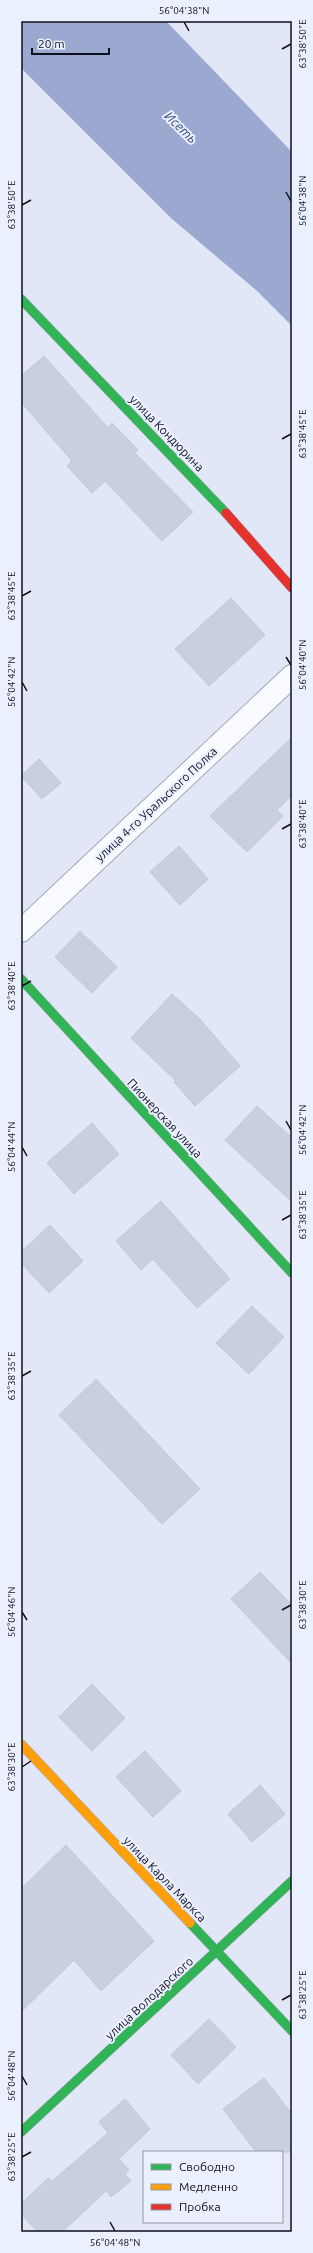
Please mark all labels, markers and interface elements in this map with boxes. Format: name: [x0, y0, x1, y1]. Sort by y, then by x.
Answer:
text: 56°04'38"N: [159, 5, 209, 16]
text: 63°38'50"E: [297, 19, 308, 69]
scale bar: [32, 30, 109, 56]
text: 20 m: [38, 37, 65, 50]
water label: Исеть: [162, 108, 200, 146]
text: 56°04'38"N: [297, 176, 308, 226]
text: 63°38'50"E: [6, 180, 17, 230]
street label: улица Кондюрина: [127, 392, 207, 474]
text: 63°38'45"E: [297, 409, 308, 459]
text: 63°38'45"E: [6, 571, 17, 621]
text: 56°04'40"N: [297, 640, 308, 690]
text: 56°04'42"N: [6, 657, 17, 707]
street label: улица 4-го Уральского Полка: [93, 744, 219, 864]
text: 63°38'40"E: [297, 799, 308, 849]
text: 63°38'40"E: [6, 961, 17, 1011]
street label: Пионерская улица: [125, 1076, 205, 1160]
text: 56°04'42"N: [297, 1105, 308, 1155]
text: 56°04'44"N: [6, 1122, 17, 1172]
text: 63°38'35"E: [297, 1190, 308, 1240]
text: 63°38'35"E: [6, 1351, 17, 1401]
text: 63°38'30"E: [297, 1580, 308, 1630]
text: 56°04'46"N: [6, 1587, 17, 1637]
text: 63°38'30"E: [6, 1742, 17, 1792]
street label: улица Карла Маркса: [121, 1834, 209, 1924]
street label: улица Володарского: [103, 1954, 195, 2042]
text: 63°38'25"E: [297, 1970, 308, 2020]
text: 56°04'48"N: [6, 2051, 17, 2101]
text: 63°38'25"E: [6, 2132, 17, 2182]
legend: [143, 2151, 283, 2223]
text: Свободно: [179, 2160, 235, 2173]
text: Медленно: [179, 2180, 238, 2193]
text: Пробка: [179, 2200, 221, 2213]
text: 56°04'48"N: [90, 2237, 140, 2248]

